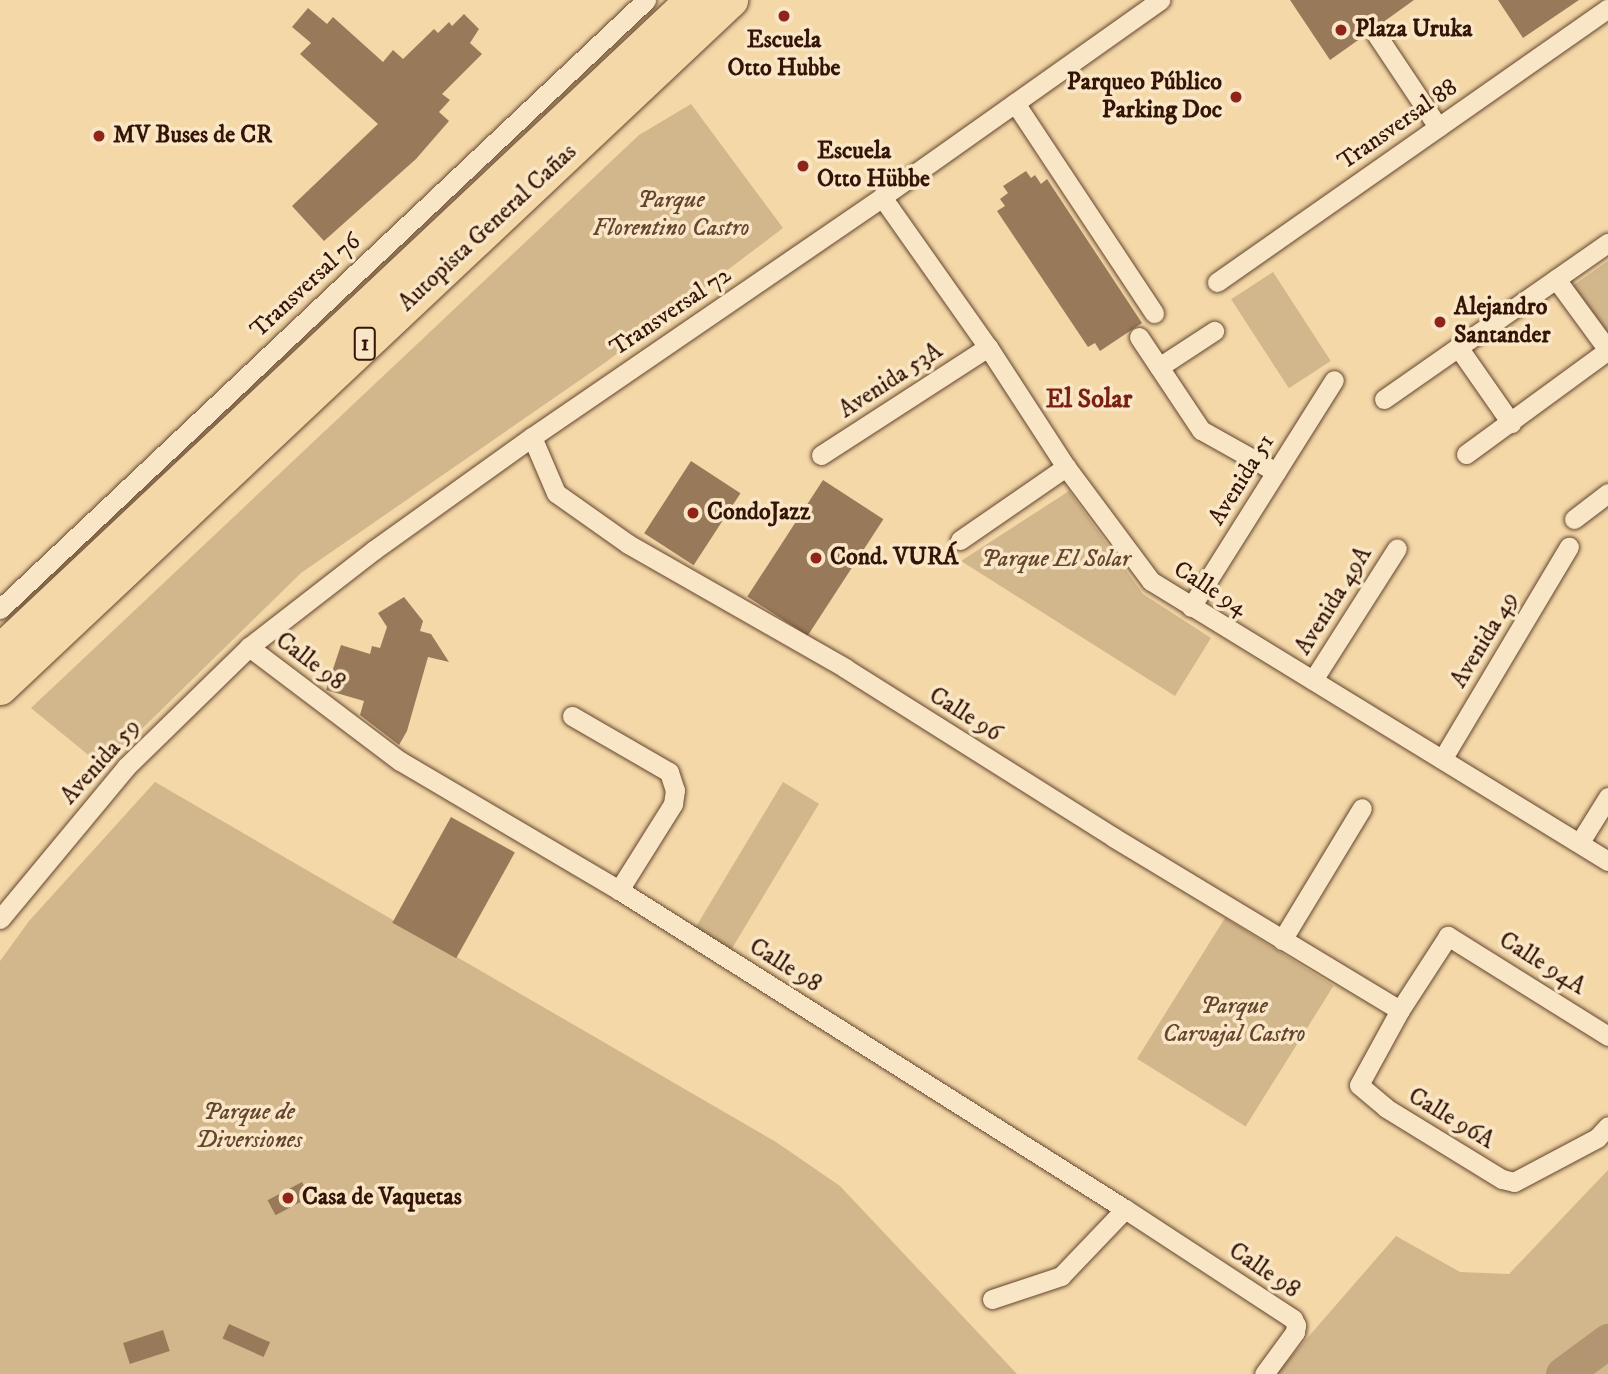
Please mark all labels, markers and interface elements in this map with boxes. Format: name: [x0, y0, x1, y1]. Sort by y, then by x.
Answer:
marker: Escuela Otto Hubbe: [776, 8, 792, 24]
place label: Plaza Uruka: [1355, 16, 1472, 44]
marker: Plaza Uruka: [1333, 22, 1349, 38]
place label: Escuela Otto Hubbe: [728, 27, 840, 83]
place label: Parqueo Público Parking Doc: [1067, 69, 1222, 125]
street label: Transversal 88: [1333, 73, 1463, 177]
marker: Parqueo Público Parking Doc: [1228, 89, 1244, 105]
place label: MV Buses de CR: [113, 122, 272, 150]
marker: MV Buses de CR: [91, 128, 107, 144]
street label: Autopista General Cañas: [393, 138, 583, 318]
place label: Escuela Otto Hübbe: [817, 138, 930, 194]
marker: Escuela Otto Hübbe: [795, 158, 811, 174]
park label: Parque Florentino Castro: [593, 187, 749, 243]
street label: Transversal 76: [245, 228, 367, 344]
street label: Transversal 72: [605, 261, 737, 363]
place label: Alejandro Santander: [1454, 294, 1550, 350]
marker: Alejandro Santander: [1432, 314, 1448, 330]
road number: 1: [353, 324, 377, 364]
street label: Avenida 53A: [834, 337, 948, 425]
district label: El Solar: [1046, 384, 1132, 416]
street label: Avenida 51: [1203, 429, 1281, 531]
place label: CondoJazz: [707, 499, 810, 527]
marker: CondoJazz: [685, 505, 701, 521]
street label: Avenida 49A: [1289, 541, 1379, 661]
place label: Cond. VURÁ: [830, 544, 958, 572]
park label: Parque El Solar: [981, 546, 1131, 574]
marker: Cond. VURÁ: [808, 550, 824, 566]
street label: Calle 94: [1168, 555, 1252, 623]
street label: Avenida 49: [1445, 587, 1525, 693]
street label: Calle 98: [270, 627, 350, 697]
street label: Calle 96: [923, 682, 1007, 748]
street label: Avenida 59: [55, 713, 147, 811]
street label: Calle 94A: [1493, 926, 1591, 1002]
street label: Calle 98: [744, 933, 826, 999]
park label: Parque Carvajal Castro: [1163, 993, 1305, 1049]
street label: Calle 96A: [1403, 1082, 1499, 1156]
park label: Parque de Diversiones: [196, 1099, 302, 1155]
place label: Casa de Vaquetas: [302, 1184, 462, 1212]
marker: Casa de Vaquetas: [280, 1190, 296, 1206]
street label: Calle 98: [1223, 1237, 1305, 1305]

